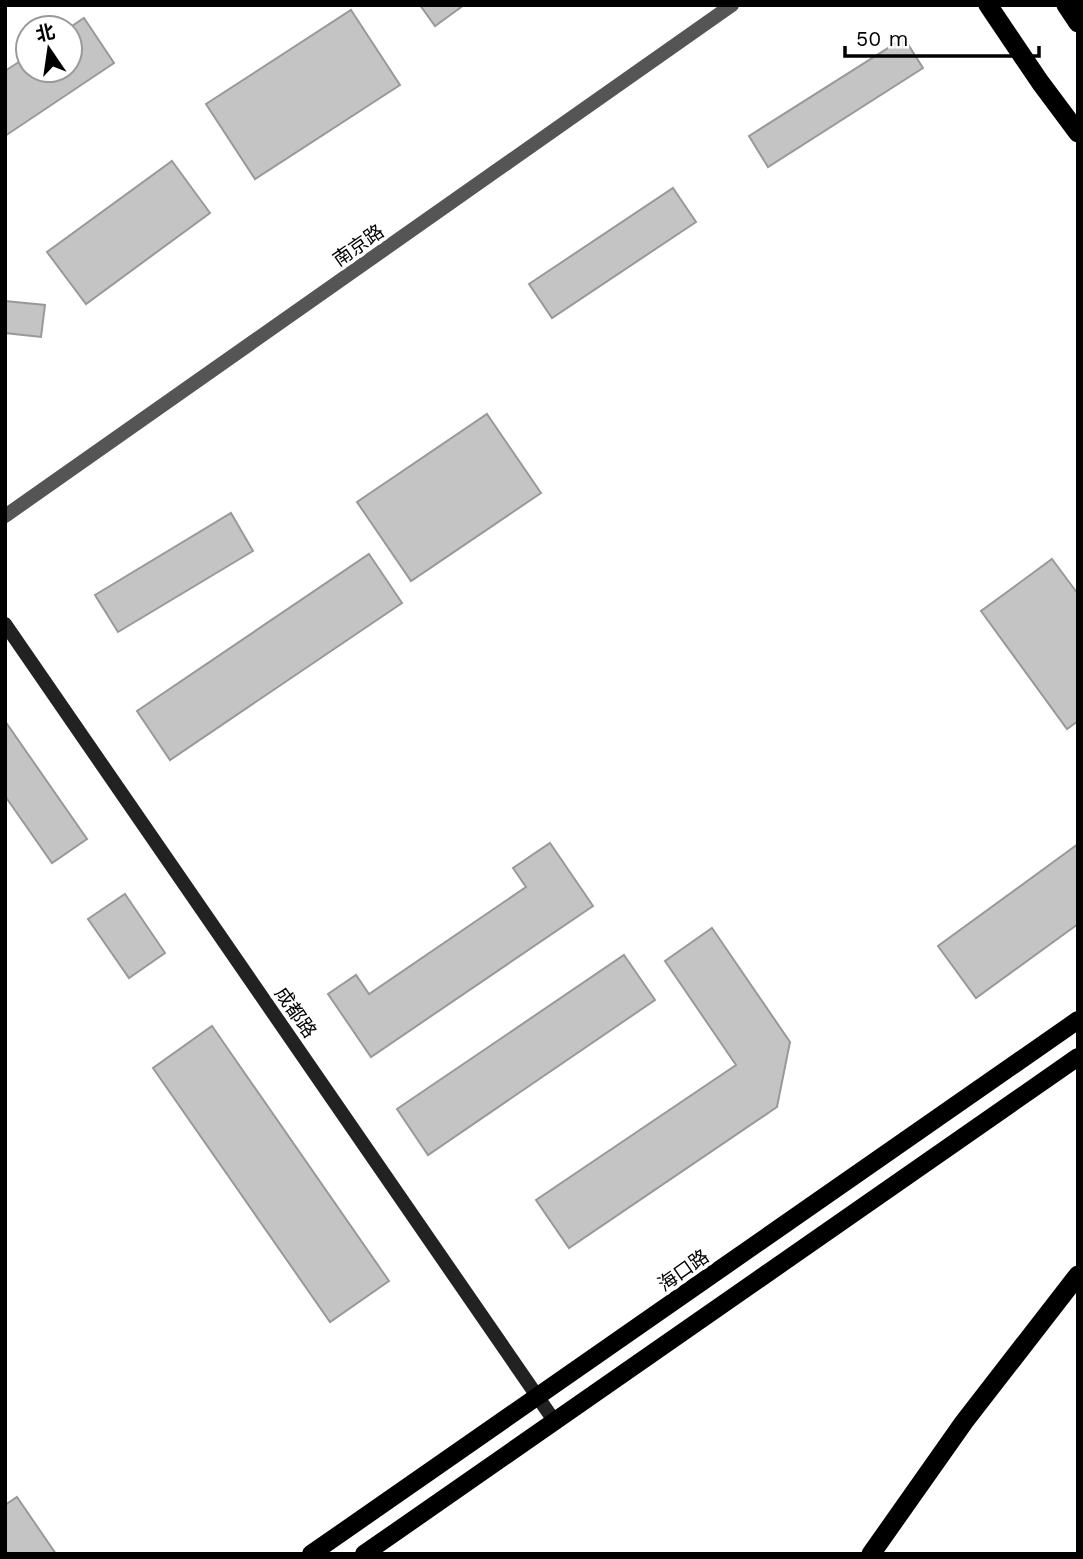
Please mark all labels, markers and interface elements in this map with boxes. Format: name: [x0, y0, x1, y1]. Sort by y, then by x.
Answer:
north arrow: [14, 14, 84, 84]
scale bar: [845, 14, 1039, 58]
text: 北: [33, 20, 57, 46]
text: 50 m: [856, 26, 908, 51]
street label: 南京路: [328, 220, 388, 271]
street label: 成都路: [270, 982, 321, 1042]
street label: 海口路: [653, 1245, 713, 1296]

